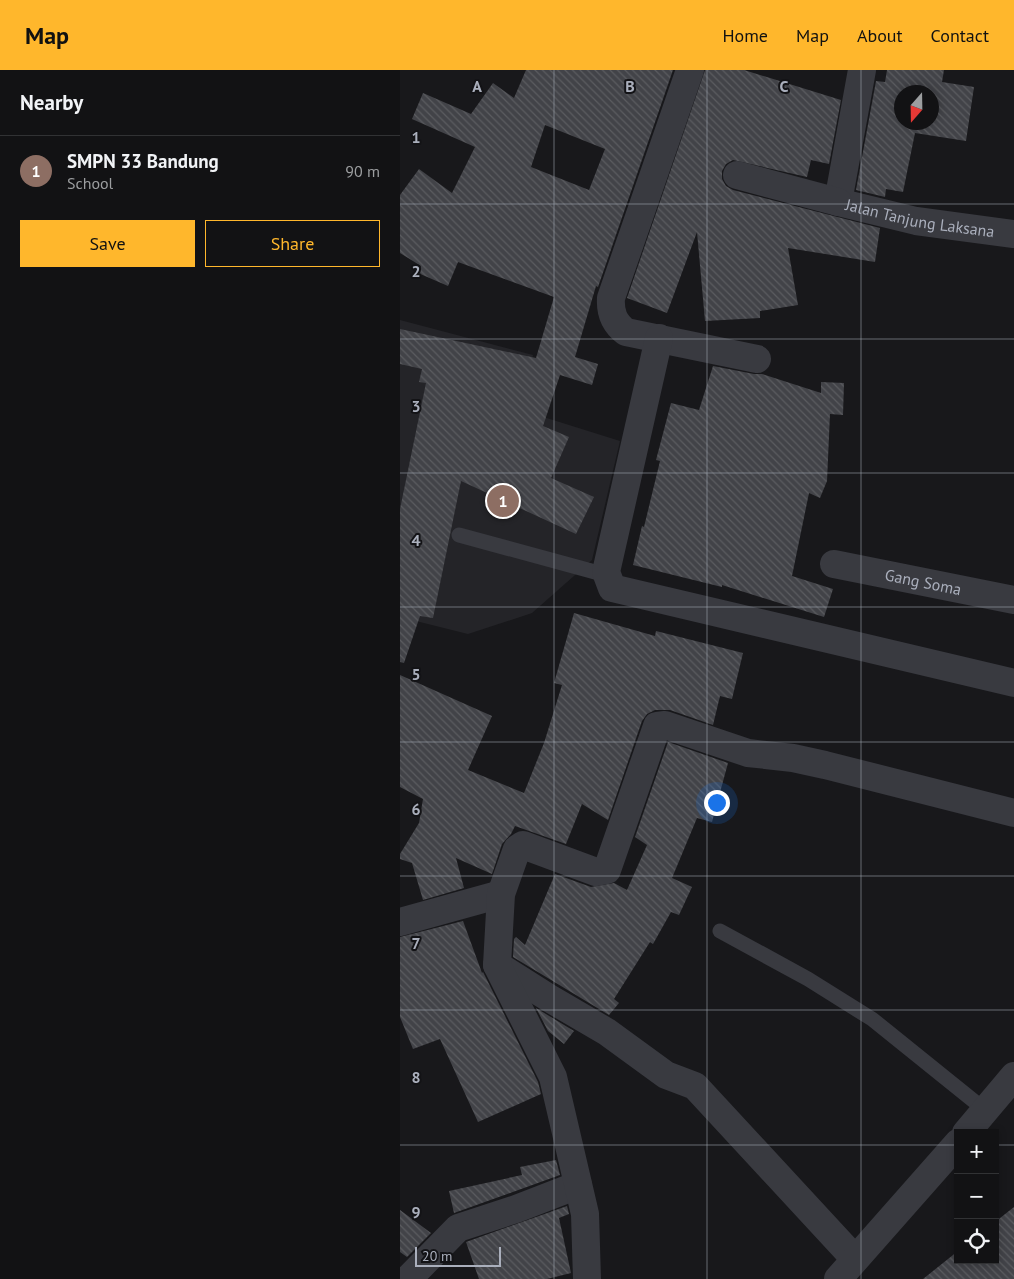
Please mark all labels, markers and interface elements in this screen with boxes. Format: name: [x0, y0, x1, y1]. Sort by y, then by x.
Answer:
text: Map: [25, 20, 69, 51]
text: Home: [722, 24, 768, 47]
text: Map: [796, 24, 829, 47]
text: About: [857, 24, 903, 47]
text: Contact: [931, 24, 989, 47]
text: A: [472, 76, 482, 96]
text: B: [625, 76, 635, 96]
text: C: [780, 76, 789, 96]
north arrow: [894, 85, 939, 130]
text: Nearby: [20, 89, 83, 116]
text: 1: [411, 127, 421, 147]
text: SMPN 33 Bandung: [67, 149, 219, 173]
text: 1: [31, 161, 41, 181]
text: 90 m: [345, 161, 380, 181]
text: School: [67, 173, 113, 193]
street label: Jalan Tanjung Laksana: [843, 194, 996, 241]
button: Save: [20, 220, 195, 267]
button: Share: [205, 220, 380, 267]
text: 2: [411, 261, 421, 281]
text: 3: [411, 396, 421, 416]
pin: 1: [487, 482, 519, 520]
text: 4: [411, 530, 421, 550]
street label: Gang Soma: [883, 564, 963, 599]
text: 5: [411, 664, 421, 684]
your location: [704, 790, 730, 816]
text: 6: [411, 799, 421, 819]
text: 7: [411, 933, 421, 953]
text: 8: [411, 1067, 421, 1087]
map controls: [954, 1129, 999, 1264]
button: +: [954, 1129, 999, 1174]
button: −: [954, 1174, 999, 1219]
text: 9: [411, 1202, 421, 1222]
button: locate: [954, 1219, 999, 1264]
scale bar: [415, 1244, 501, 1267]
text: 20 m: [422, 1247, 452, 1265]

